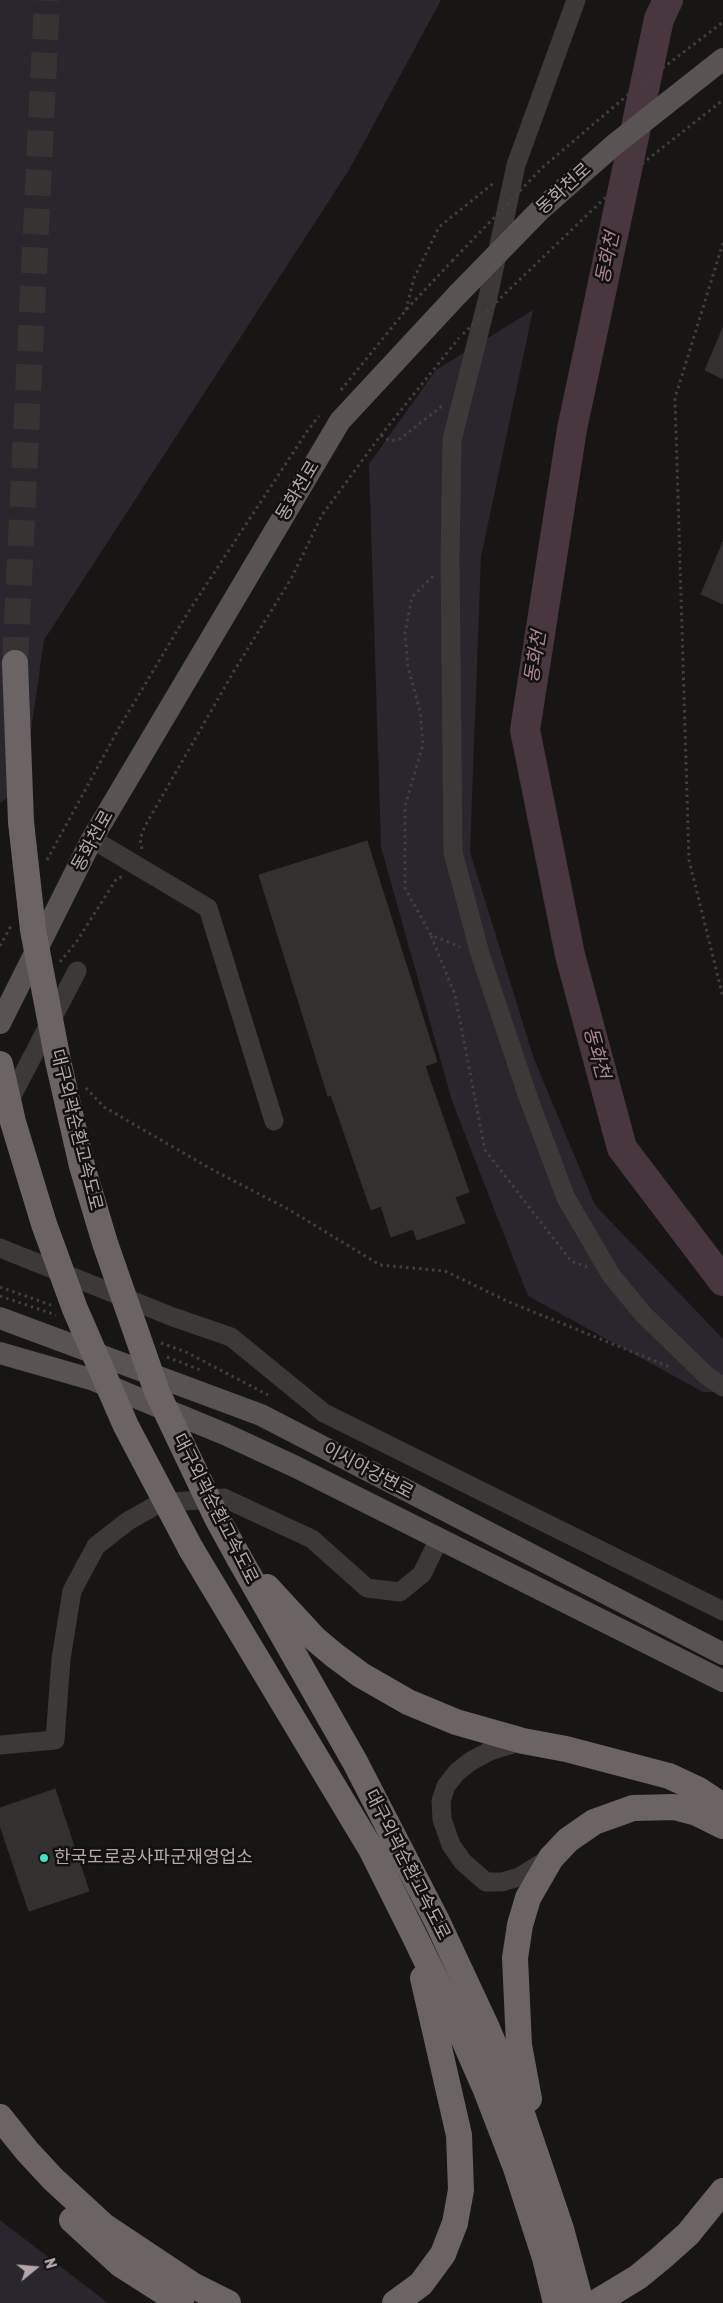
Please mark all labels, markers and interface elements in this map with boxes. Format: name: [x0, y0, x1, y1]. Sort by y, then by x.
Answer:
street label: 동화천로: [532, 159, 596, 219]
water label: 동화천: [591, 230, 625, 286]
street label: 동화천로: [272, 457, 324, 525]
water label: 동화천: [521, 629, 551, 685]
street label: 동화천로: [67, 807, 119, 875]
water label: 동화천: [578, 1025, 614, 1081]
street label: 대구외곽순환고속도로: [45, 1047, 107, 1213]
street label: 대구외곽순환고속도로: [168, 1430, 262, 1588]
street label: 이시아강변로: [319, 1438, 417, 1504]
street label: 대구외곽순환고속도로: [360, 1786, 454, 1944]
place label: 한국도로공사파군재영업소: [54, 1847, 253, 1869]
marker: 한국도로공사파군재영업소: [38, 1852, 50, 1864]
north arrow: [10, 2243, 60, 2293]
text: N: [40, 2256, 59, 2271]

